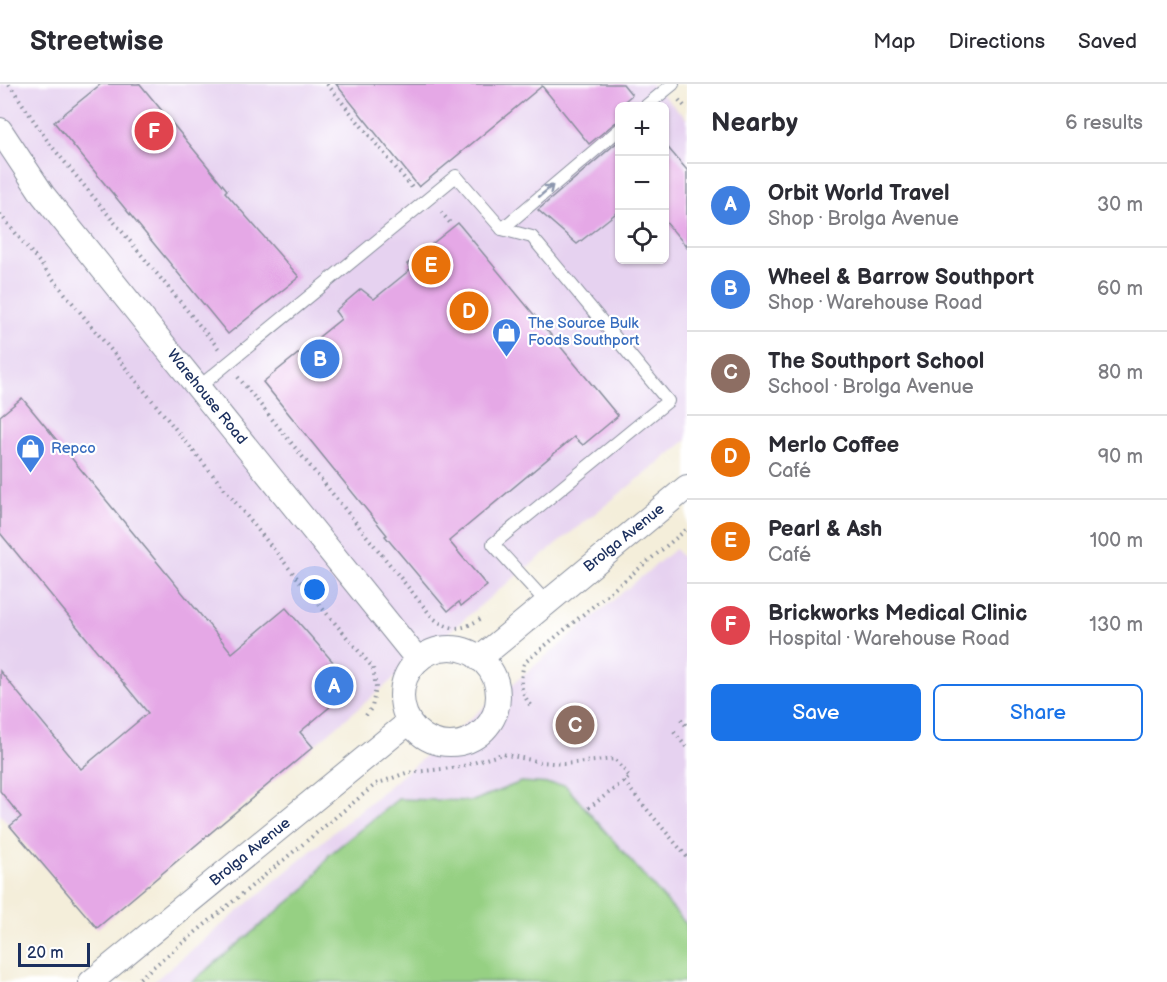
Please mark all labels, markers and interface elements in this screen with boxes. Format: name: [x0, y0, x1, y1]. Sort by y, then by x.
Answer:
text: Streetwise: [30, 25, 163, 58]
text: Map: [873, 29, 916, 54]
text: Directions: [949, 29, 1045, 54]
text: Saved: [1078, 29, 1137, 54]
map controls: [615, 102, 669, 264]
button: +: [615, 102, 669, 156]
pin: F: [134, 108, 174, 154]
text: Nearby: [711, 108, 798, 139]
text: 6 results: [1065, 111, 1143, 135]
button: −: [615, 156, 669, 210]
text: Orbit World Travel: [768, 180, 949, 207]
one-way arrow: [538, 185, 554, 198]
text: A: [724, 193, 737, 217]
text: 30 m: [1097, 193, 1143, 217]
text: Shop · Brolga Avenue: [768, 207, 959, 231]
button: locate: [615, 210, 669, 264]
pin: E: [412, 242, 450, 288]
text: Wheel & Barrow Southport: [768, 264, 1034, 291]
text: B: [723, 277, 738, 301]
text: 60 m: [1097, 277, 1143, 301]
pin: D: [450, 288, 488, 334]
text: Shop · Warehouse Road: [768, 291, 982, 315]
place label: The Source Bulk Foods Southport: [528, 314, 640, 350]
shop icon: The Source Bulk Foods Southport: [491, 316, 523, 358]
pin: B: [300, 336, 340, 382]
street label: Warehouse Road: [163, 346, 251, 448]
text: The Southport School: [768, 348, 984, 375]
text: C: [723, 361, 738, 385]
text: 80 m: [1098, 361, 1143, 385]
text: School · Brolga Avenue: [768, 375, 974, 399]
shop icon: Repco: [14, 432, 46, 474]
text: Merlo Coffee: [768, 432, 899, 459]
place label: Repco: [51, 439, 96, 458]
text: D: [724, 445, 737, 469]
text: 90 m: [1098, 445, 1143, 469]
text: Café: [768, 459, 811, 483]
street label: Brolga Avenue: [580, 499, 668, 576]
text: Pearl & Ash: [768, 516, 882, 543]
text: E: [724, 529, 737, 553]
text: 100 m: [1090, 529, 1143, 553]
text: Café: [768, 543, 811, 567]
your location: [300, 575, 329, 604]
text: Brickworks Medical Clinic: [768, 600, 1027, 627]
text: F: [724, 613, 737, 637]
text: 130 m: [1089, 613, 1143, 637]
text: Hospital · Warehouse Road: [768, 627, 1010, 651]
pin: A: [314, 664, 354, 708]
button: Save: [711, 684, 921, 741]
button: Share: [933, 684, 1143, 741]
pin: C: [556, 702, 594, 748]
street label: Brolga Avenue: [206, 813, 294, 890]
scale bar: [18, 940, 90, 968]
text: 20 m: [27, 944, 63, 963]

